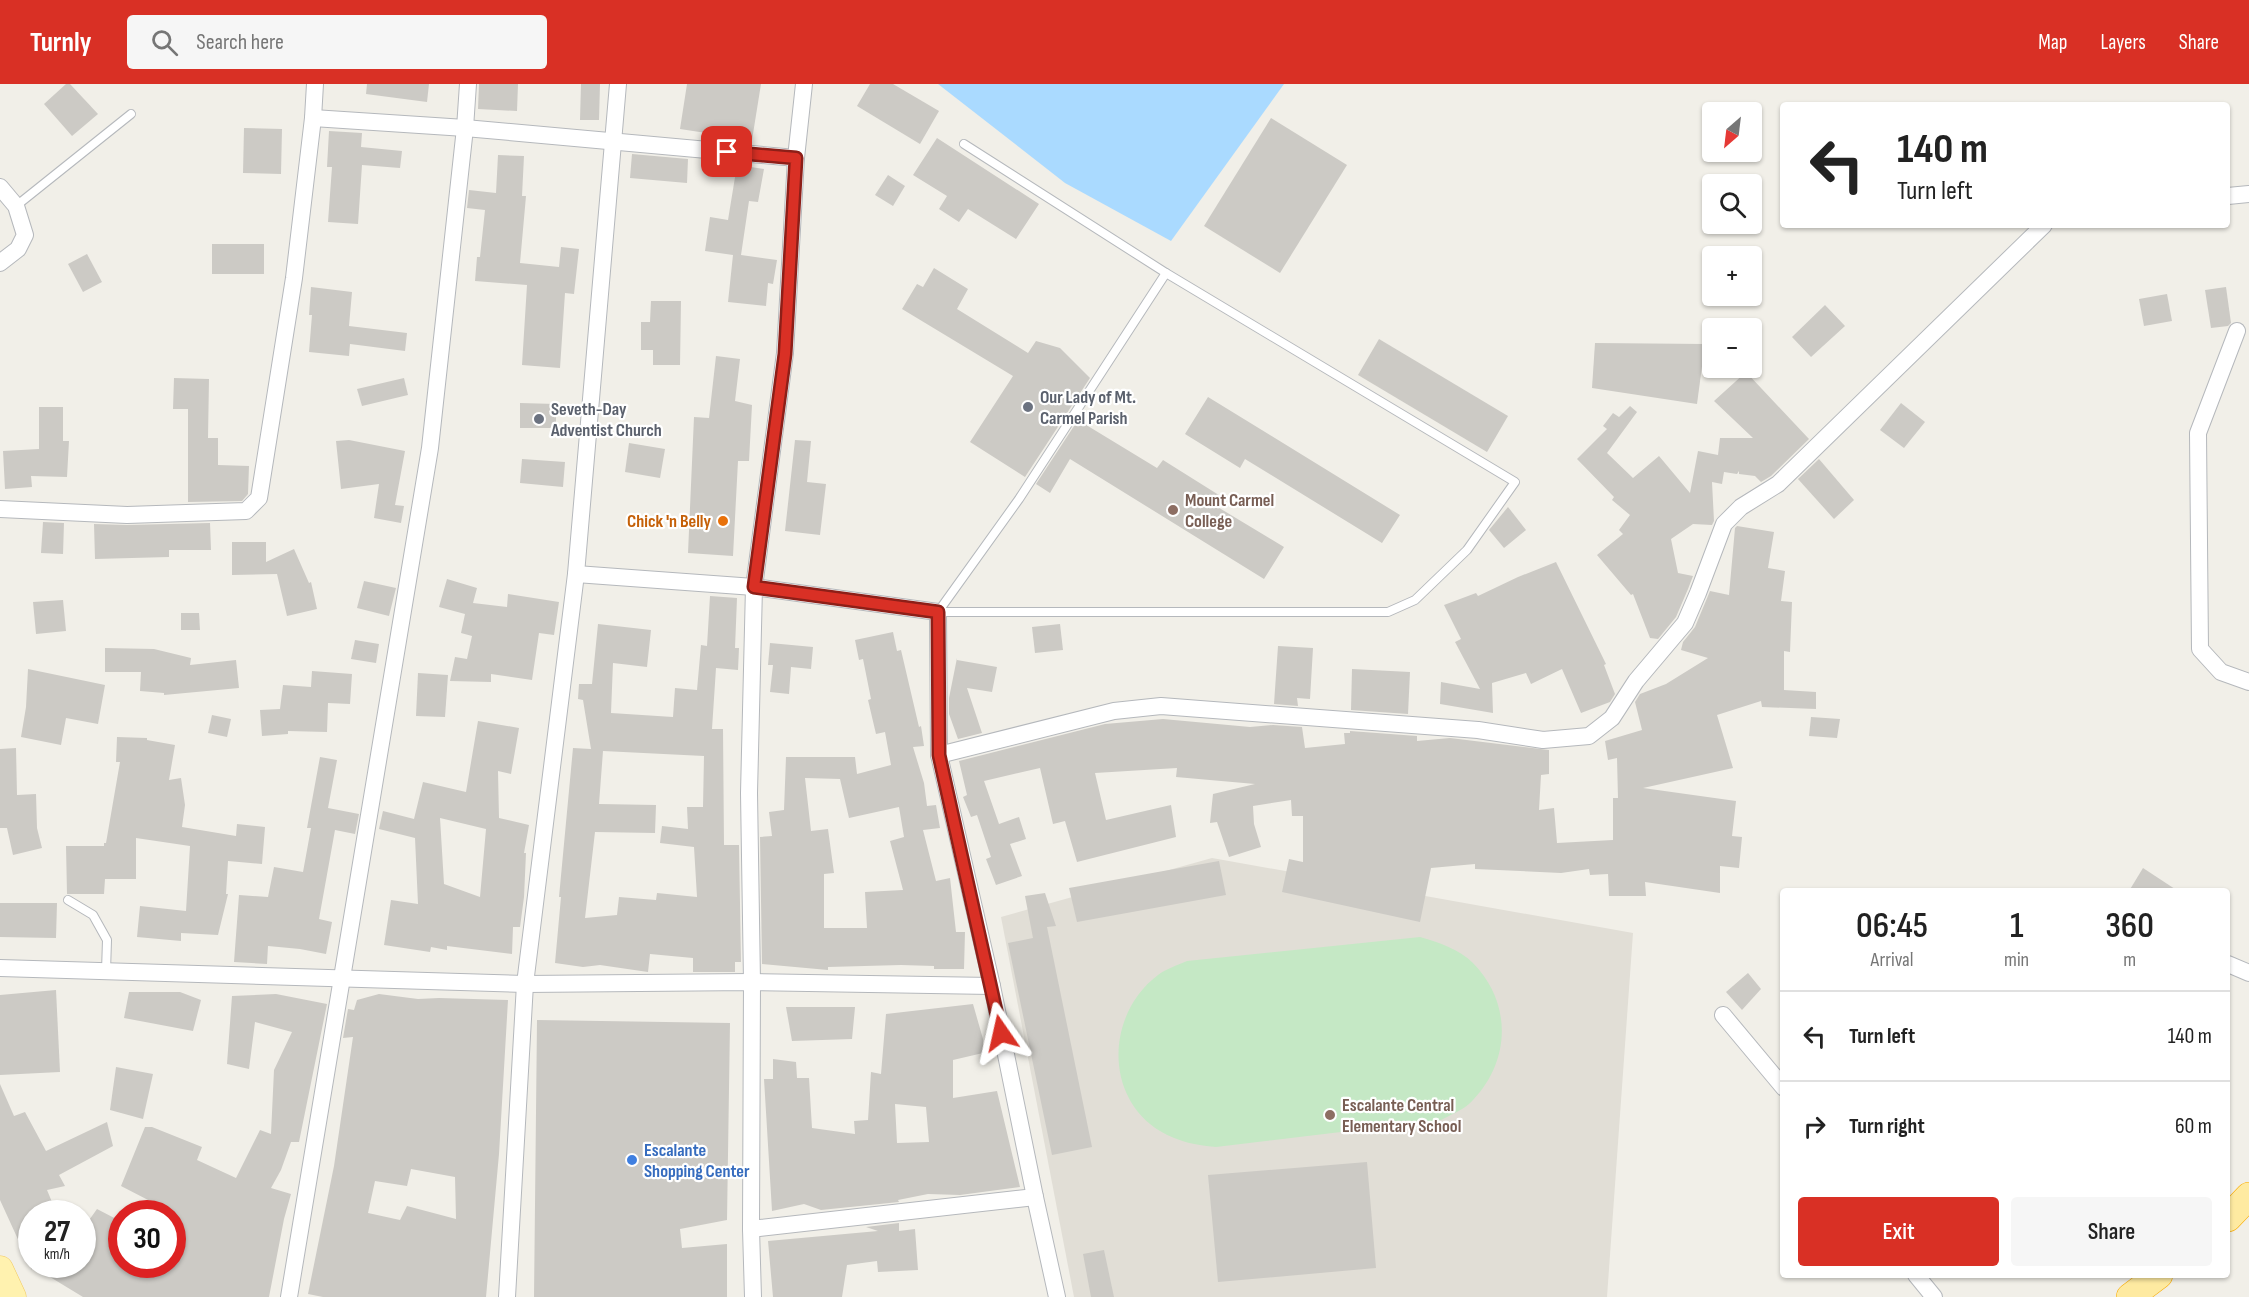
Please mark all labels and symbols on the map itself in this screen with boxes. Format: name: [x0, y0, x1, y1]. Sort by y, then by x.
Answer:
north arrow: [1702, 102, 1762, 162]
pin: [701, 126, 752, 177]
place label: Our Lady of Mt. Carmel Parish: [1040, 387, 1136, 429]
place label: Seveth-Day Adventist Church: [550, 399, 662, 441]
marker: Our Lady of Mt. Carmel Parish: [1021, 400, 1035, 414]
marker: Seveth-Day Adventist Church: [532, 412, 546, 426]
place label: Mount Carmel College: [1185, 490, 1274, 532]
marker: Mount Carmel College: [1166, 503, 1180, 517]
place label: Chick 'n Belly: [627, 511, 711, 532]
marker: Chick 'n Belly: [716, 514, 730, 528]
position arrow: [969, 1001, 1033, 1065]
place label: Escalante Central Elementary School: [1342, 1095, 1461, 1137]
marker: Escalante Central Elementary School: [1323, 1108, 1337, 1122]
place label: Escalante Shopping Center: [644, 1140, 750, 1182]
marker: Escalante Shopping Center: [625, 1153, 639, 1167]
speed limit sign: 30: [108, 1200, 186, 1278]

